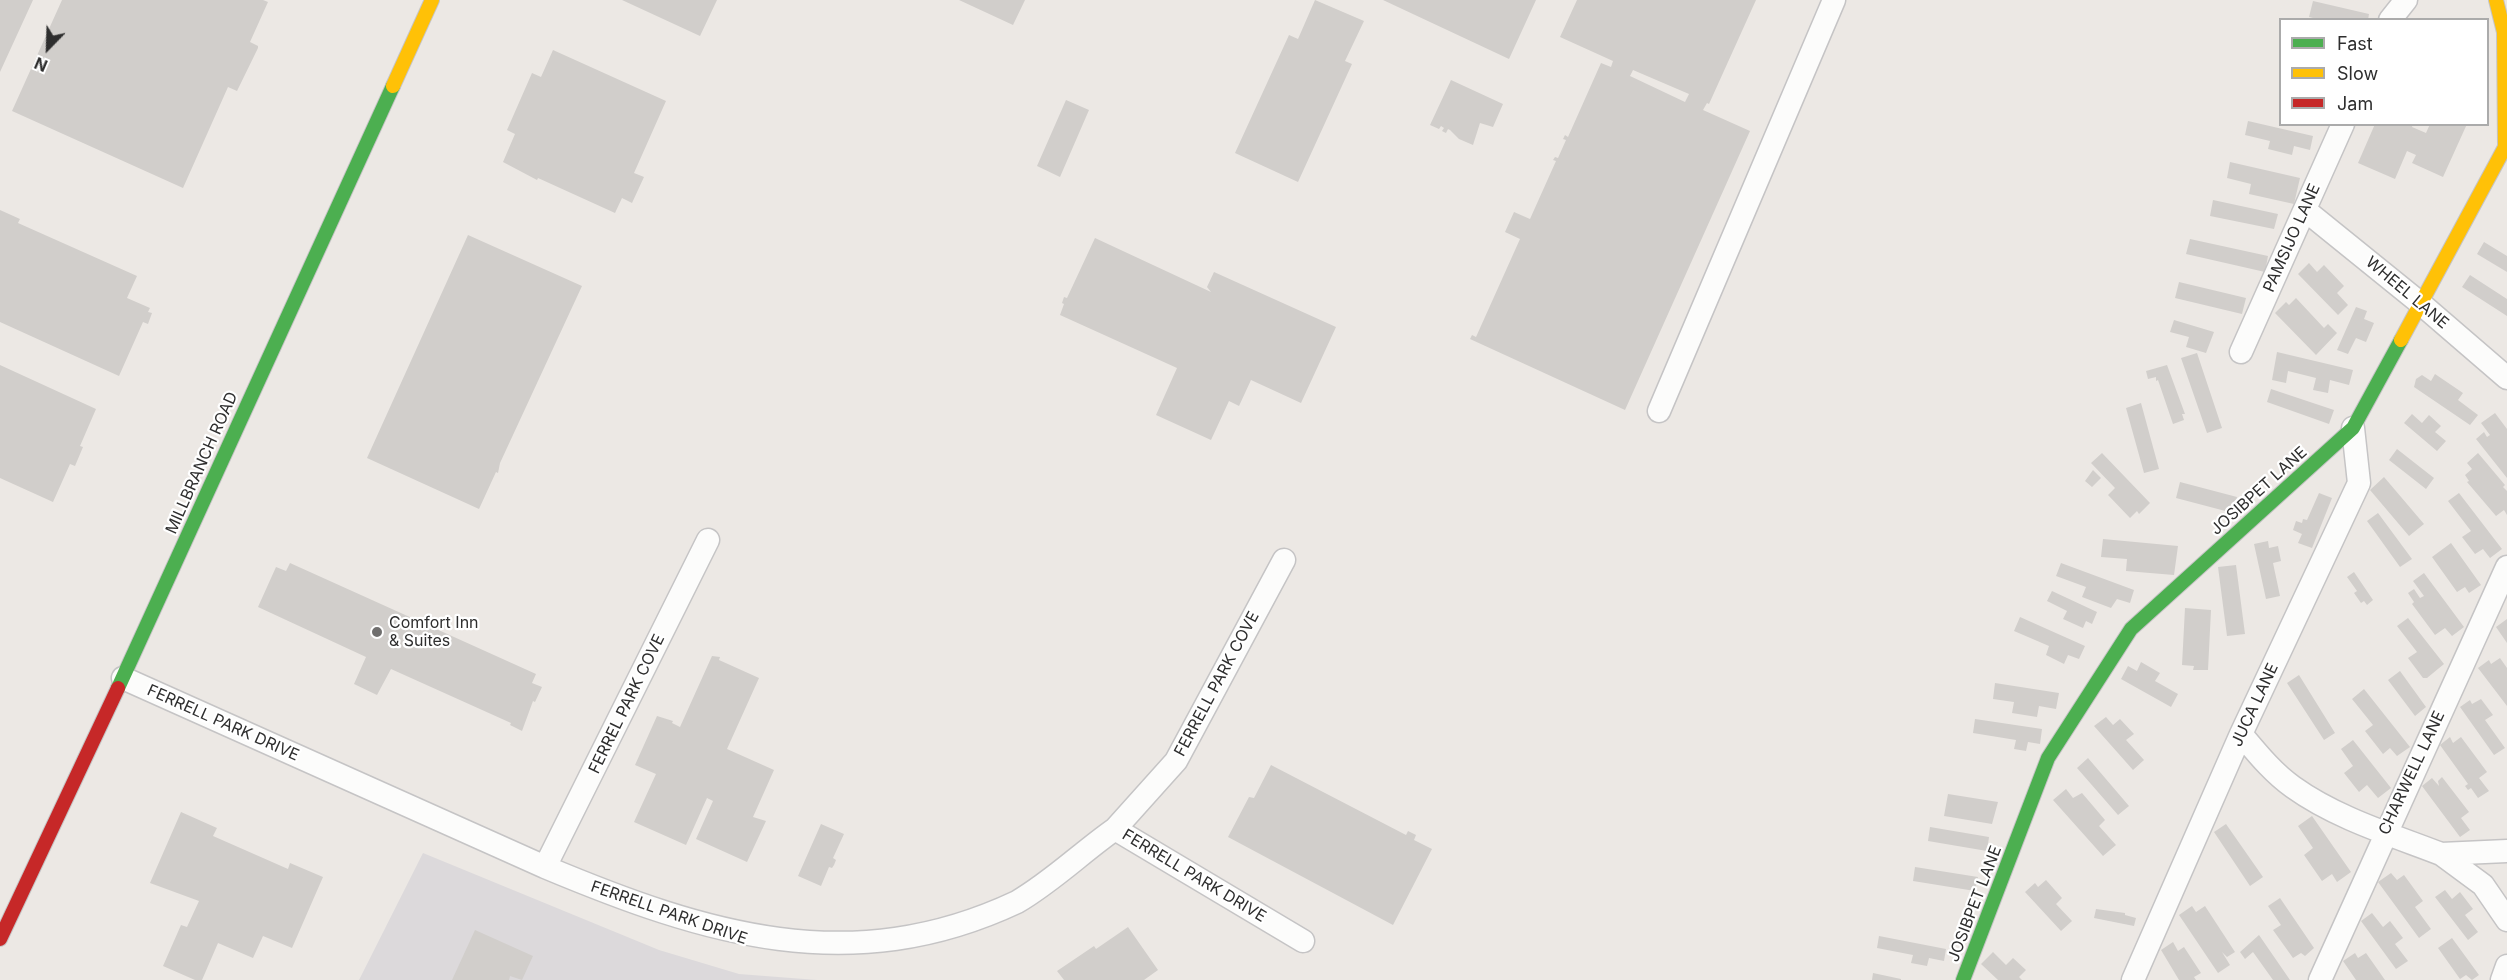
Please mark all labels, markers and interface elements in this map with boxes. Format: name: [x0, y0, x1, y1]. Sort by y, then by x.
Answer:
north arrow: [18, 18, 78, 78]
legend: [2279, 18, 2489, 126]
text: Fast: [2337, 33, 2373, 54]
text: N: [31, 53, 50, 76]
text: Slow: [2337, 63, 2378, 84]
text: Jam: [2337, 93, 2373, 114]
street label: PAMSIJO LANE: [2259, 181, 2325, 295]
street label: WHEEL LANE: [2362, 253, 2452, 333]
street label: MILLBRANCH ROAD: [162, 389, 242, 537]
street label: JOSIBPET LANE: [2207, 443, 2311, 539]
street label: FERRELL PARK COVE: [1171, 608, 1263, 760]
place label: Comfort Inn & Suites: [389, 613, 479, 651]
marker: Comfort Inn & Suites: [370, 625, 384, 639]
street label: FERREL PARK COVE: [585, 631, 669, 777]
street label: JUCA LANE: [2227, 660, 2283, 750]
street label: FERRELL PARK DRIVE: [144, 681, 302, 765]
street label: CHARWELL LANE: [2375, 708, 2449, 838]
street label: FERRELL PARK DRIVE: [1119, 825, 1269, 927]
street label: JOSIBPET LANE: [1944, 843, 2006, 965]
street label: FERRELL PARK DRIVE: [588, 877, 750, 949]

